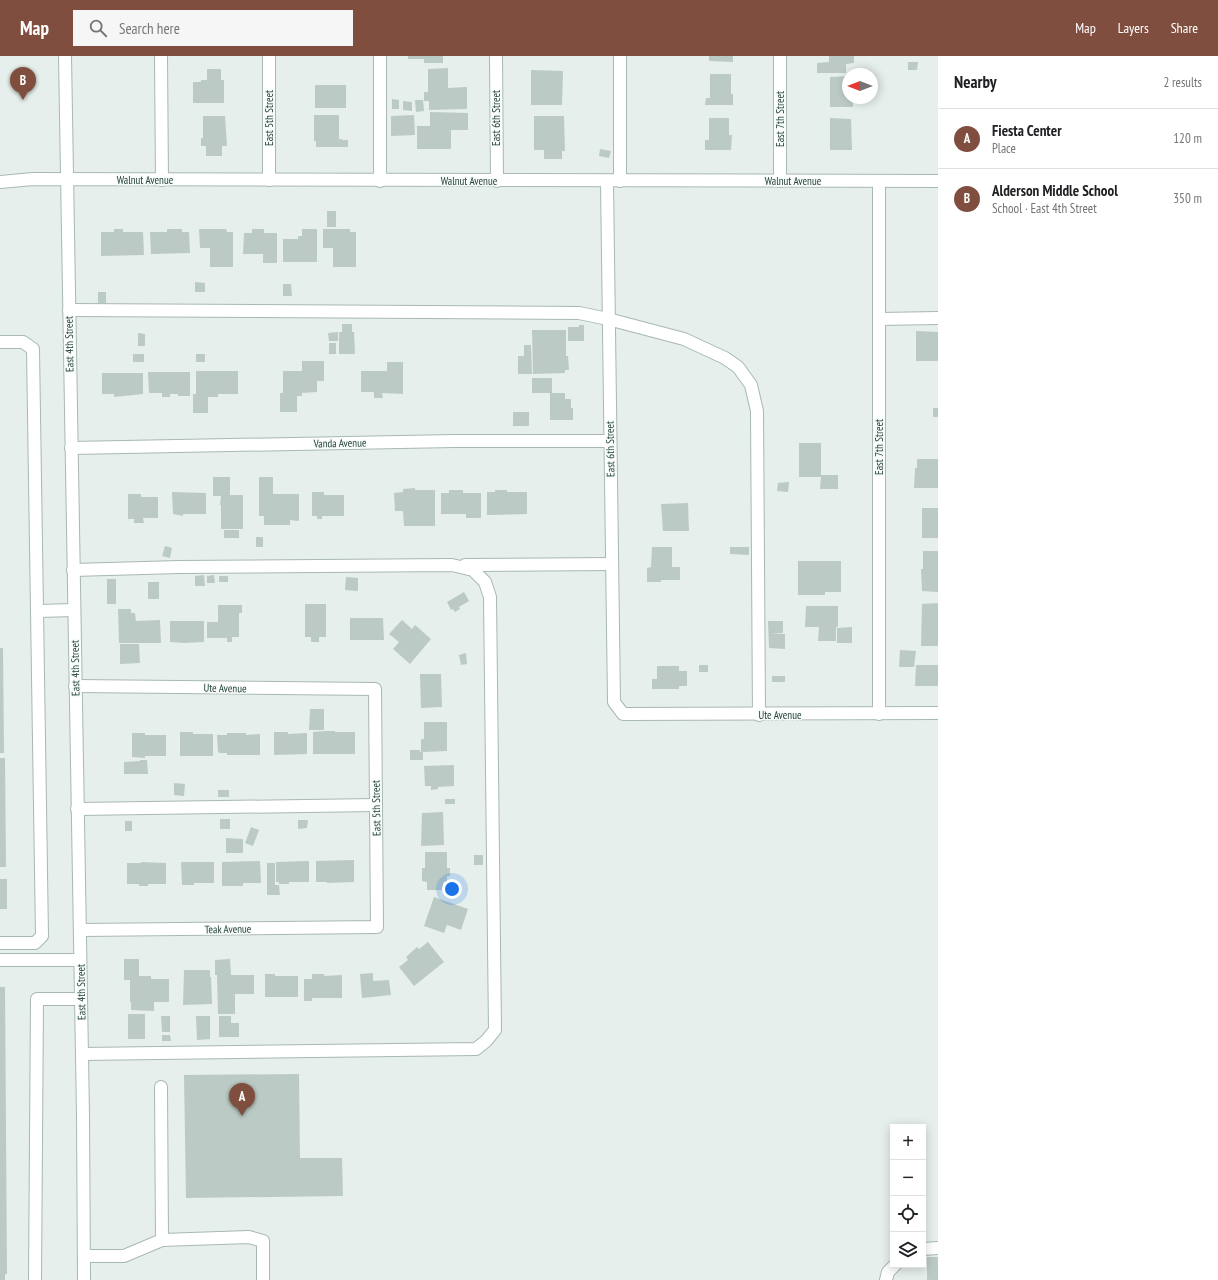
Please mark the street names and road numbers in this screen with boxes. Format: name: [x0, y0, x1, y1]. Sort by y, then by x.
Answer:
street label: East 5th Street: [262, 90, 276, 146]
street label: East 6th Street: [489, 90, 503, 146]
street label: East 7th Street: [773, 91, 787, 147]
street label: Walnut Avenue: [117, 173, 174, 187]
street label: Walnut Avenue: [441, 174, 498, 188]
street label: Walnut Avenue: [765, 174, 822, 188]
street label: East 4th Street: [62, 316, 76, 372]
street label: East 7th Street: [872, 419, 886, 475]
street label: East 6th Street: [603, 421, 617, 477]
street label: Vanda Avenue: [312, 436, 367, 450]
street label: East 4th Street: [68, 640, 82, 696]
street label: Ute Avenue: [203, 681, 247, 695]
street label: Ute Avenue: [758, 708, 802, 722]
street label: East 5th Street: [369, 780, 383, 836]
street label: Teak Avenue: [205, 922, 252, 936]
street label: East 4th Street: [74, 964, 88, 1020]

